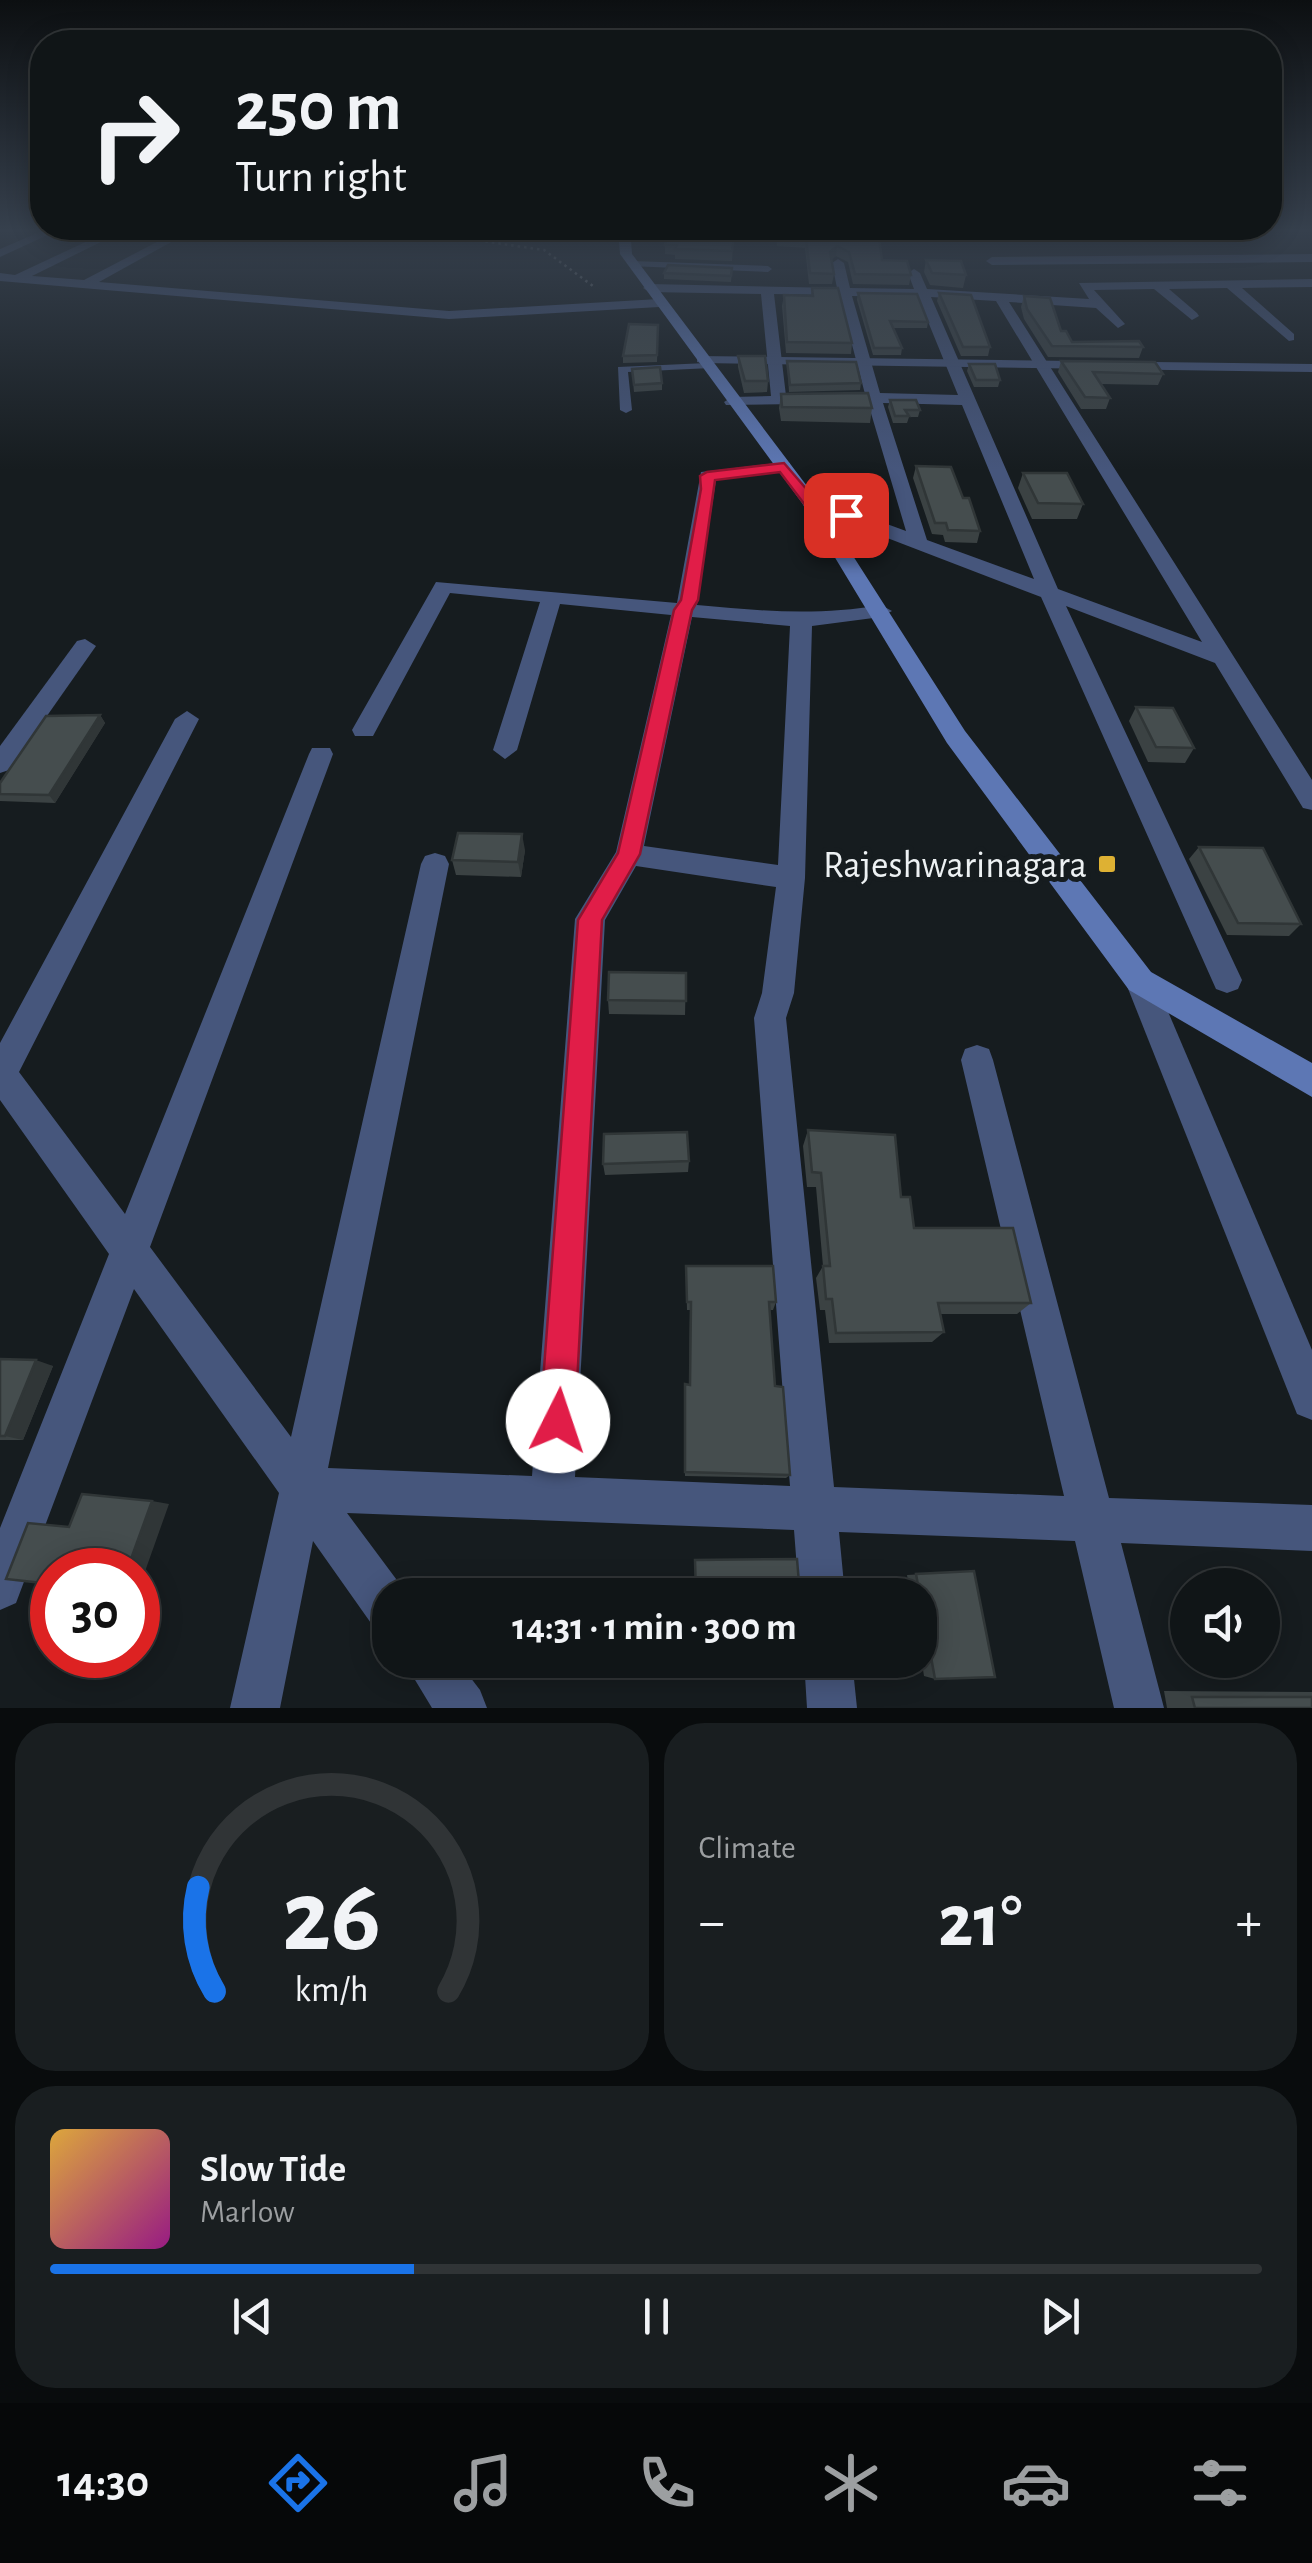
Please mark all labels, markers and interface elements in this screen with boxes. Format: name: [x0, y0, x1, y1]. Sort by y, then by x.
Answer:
icon: right: [70, 70, 200, 200]
text: 250 m: [235, 73, 402, 143]
text: Turn right: [235, 155, 407, 200]
pin: [804, 473, 889, 558]
icon: arrive: [819, 488, 874, 543]
place label: Rajeshwarinagara: [823, 847, 1087, 885]
marker: Rajeshwarinagara: [1096, 853, 1118, 875]
position arrow: [506, 1369, 610, 1473]
speed limit sign: 30: [30, 1548, 160, 1678]
map controls: [1170, 1568, 1280, 1678]
button: sound: [1170, 1568, 1280, 1678]
text: 14:31 · 1 min · 300 m: [512, 1609, 797, 1647]
text: Climate: [699, 1832, 796, 1864]
text: 26: [282, 1866, 381, 1970]
text: 21°: [938, 1885, 1022, 1960]
text: −: [699, 1895, 725, 1950]
text: +: [1236, 1895, 1262, 1950]
text: km/h: [295, 1972, 369, 2008]
text: Slow Tide: [200, 2151, 346, 2189]
text: Marlow: [200, 2196, 295, 2228]
icon: previous: [225, 2289, 280, 2344]
icon: pause: [629, 2289, 684, 2344]
icon: next: [1033, 2289, 1088, 2344]
icon: directions: [263, 2448, 333, 2518]
icon: music: [448, 2448, 518, 2518]
icon: phone: [632, 2448, 702, 2518]
icon: climate: [816, 2448, 886, 2518]
icon: car: [1001, 2448, 1071, 2518]
icon: filters: [1185, 2448, 1255, 2518]
text: 14:30: [57, 2460, 149, 2505]

